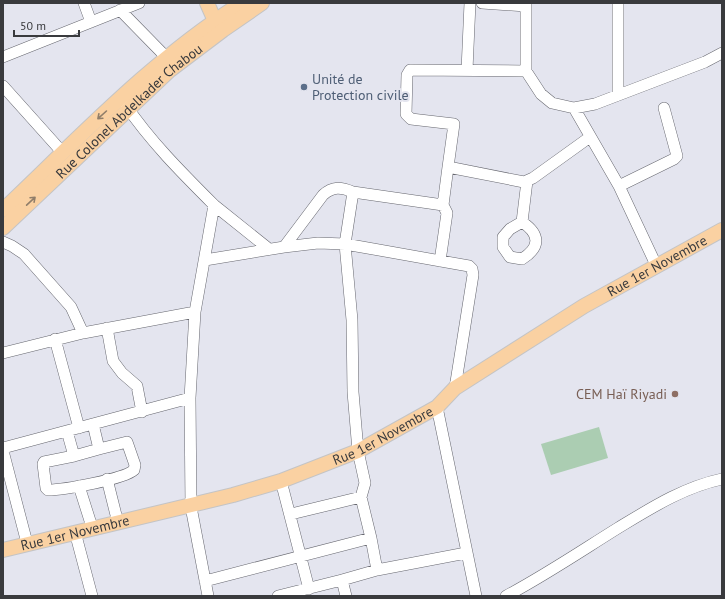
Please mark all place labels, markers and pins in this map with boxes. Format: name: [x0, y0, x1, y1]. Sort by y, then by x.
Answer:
place label: Unité de Protection civile: [312, 70, 409, 104]
marker: Unité de Protection civile: [299, 82, 309, 92]
place label: CEM Haï Riyadi: [576, 385, 667, 403]
marker: CEM Haï Riyadi: [670, 389, 680, 399]

